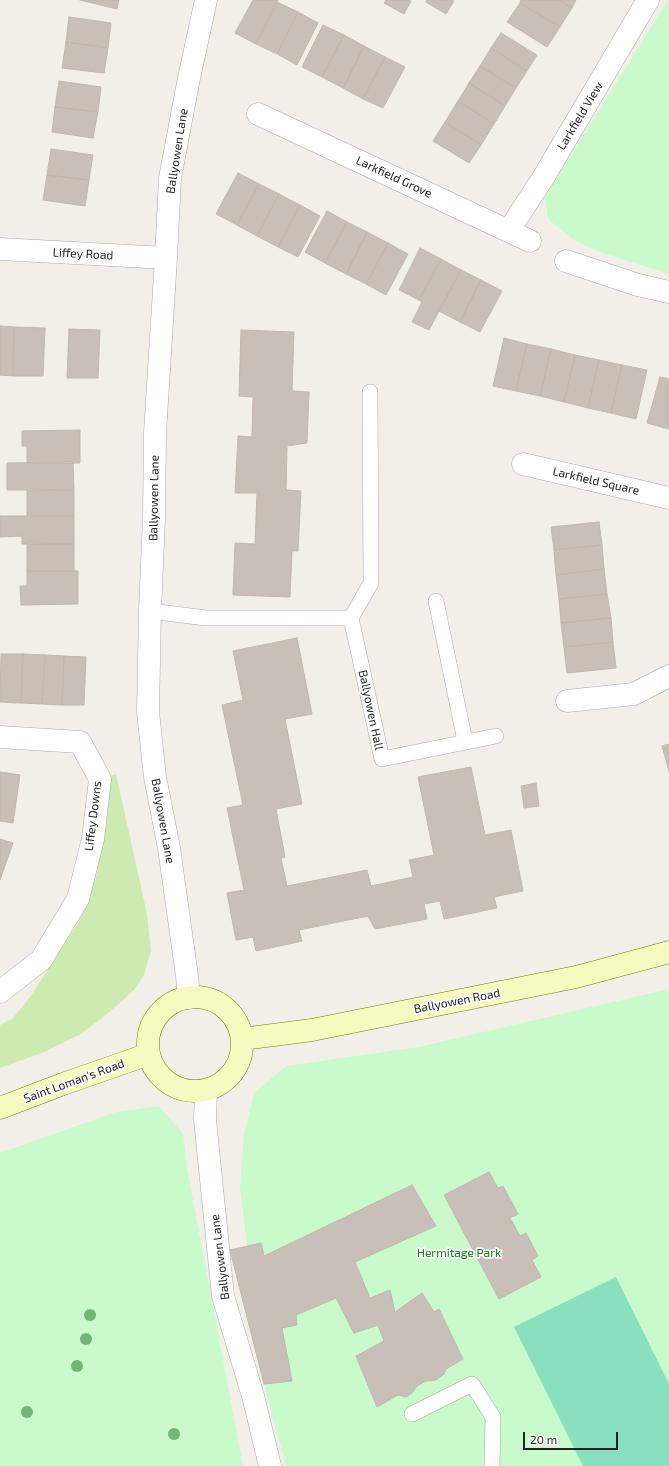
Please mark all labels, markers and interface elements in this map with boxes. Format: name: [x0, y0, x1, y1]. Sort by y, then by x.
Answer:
street label: Larkfield View: [554, 79, 606, 153]
street label: Ballyowen Lane: [163, 107, 191, 195]
street label: Larkfield Grove: [354, 153, 434, 201]
street label: Liffey Road: [52, 245, 114, 263]
street label: Ballyowen Lane: [146, 455, 162, 541]
street label: Larkfield Square: [551, 464, 641, 498]
street label: Ballyowen Hall: [355, 669, 387, 751]
street label: Ballyowen Lane: [148, 777, 178, 865]
street label: Liffey Downs: [82, 780, 104, 852]
street label: Ballyowen Road: [413, 986, 501, 1016]
street label: Saint Loman's Road: [22, 1056, 126, 1106]
street label: Ballyowen Lane: [208, 1213, 232, 1301]
park label: Hermitage Park: [417, 1246, 501, 1260]
scale bar: [525, 1424, 620, 1450]
text: 20 m: [530, 1432, 557, 1446]

